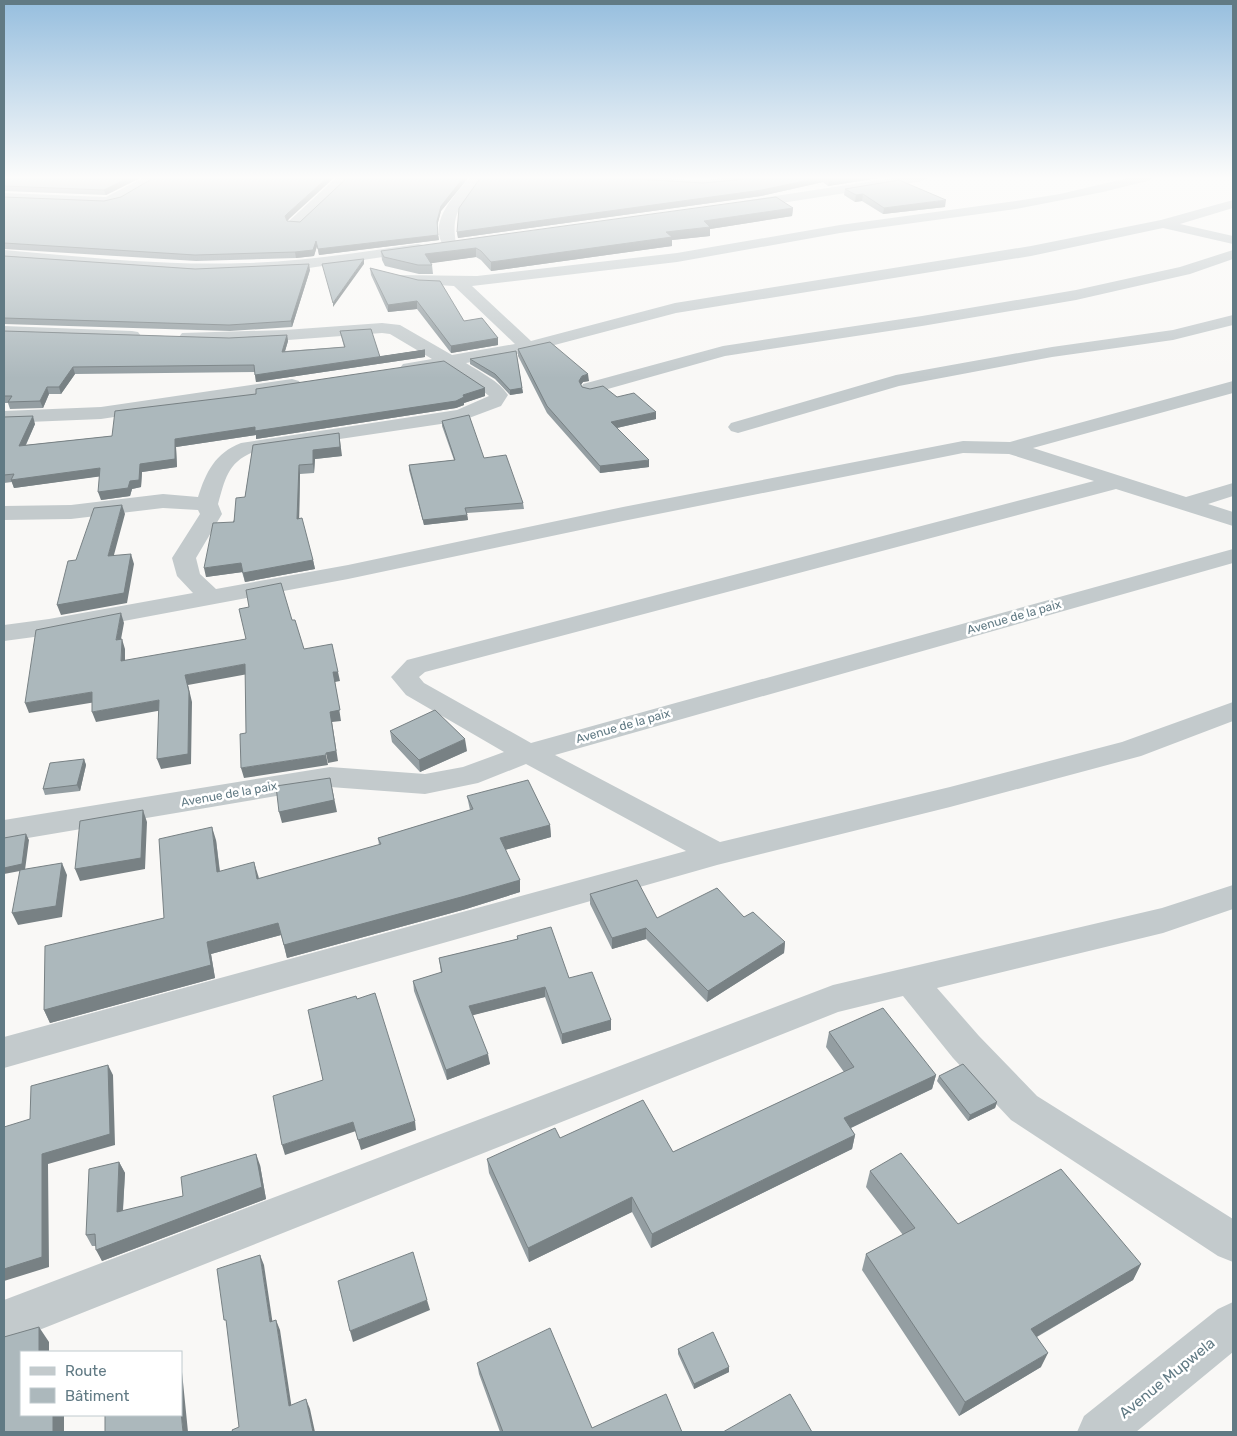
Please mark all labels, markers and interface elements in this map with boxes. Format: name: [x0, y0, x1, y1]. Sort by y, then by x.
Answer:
street label: Avenue de la paix: [965, 597, 1063, 637]
street label: Avenue de la paix: [574, 706, 672, 746]
street label: Avenue de la paix: [180, 779, 279, 809]
street label: Avenue Mupwela: [1115, 1334, 1219, 1422]
legend: [20, 1351, 182, 1416]
text: Route: [65, 1362, 107, 1380]
text: Bâtiment: [65, 1387, 129, 1405]

